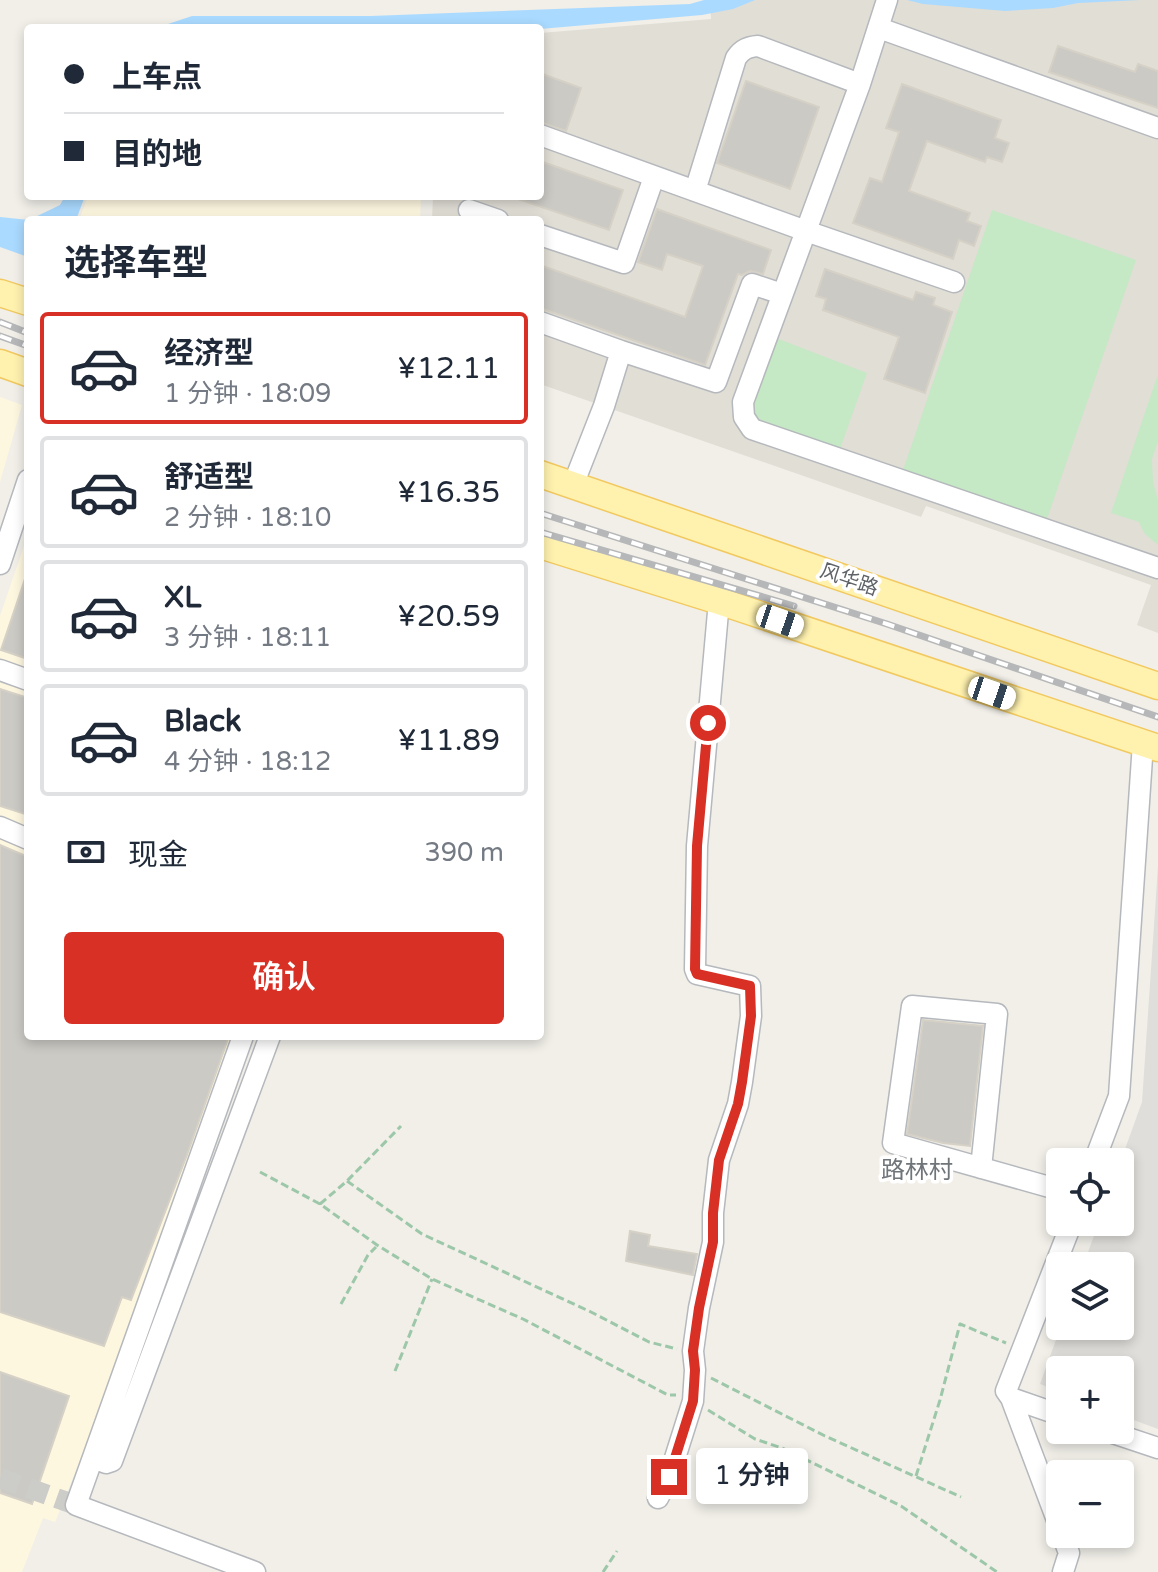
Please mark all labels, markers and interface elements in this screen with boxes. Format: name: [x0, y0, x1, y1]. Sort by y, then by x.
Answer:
text: 上车点: [112, 59, 202, 96]
text: 目的地: [112, 136, 202, 173]
text: 选择车型: [64, 242, 208, 285]
icon: car: [68, 332, 140, 404]
text: 经济型: [164, 335, 254, 372]
text: ¥12.11: [397, 350, 500, 387]
text: 1 分钟 · 18:09: [164, 378, 331, 409]
icon: car: [68, 456, 140, 528]
text: 舒适型: [164, 459, 254, 496]
text: ¥16.35: [397, 474, 500, 511]
text: 2 分钟 · 18:10: [164, 502, 331, 533]
street label: 风华路: [817, 559, 881, 601]
text: XL: [164, 579, 201, 616]
icon: car: [68, 580, 140, 652]
text: ¥20.59: [397, 598, 500, 635]
car: [753, 602, 807, 640]
text: 3 分钟 · 18:11: [164, 622, 331, 653]
car: [965, 674, 1019, 712]
text: Black: [164, 703, 241, 740]
icon: car: [68, 704, 140, 776]
route start: [690, 705, 726, 741]
text: ¥11.89: [397, 722, 500, 759]
text: 4 分钟 · 18:12: [164, 746, 331, 777]
icon: cash: [64, 830, 108, 874]
text: 现金: [128, 837, 188, 874]
text: 390 m: [424, 837, 504, 868]
button: 确认: [64, 932, 504, 1024]
map controls: [1046, 1148, 1134, 1548]
button: locate: [1046, 1148, 1134, 1236]
district label: 路林村: [881, 1156, 953, 1185]
button: layers: [1046, 1252, 1134, 1340]
button: +: [1046, 1356, 1134, 1444]
callout: 1 分钟: [697, 1449, 809, 1505]
route end: [651, 1459, 687, 1495]
text: 1 分钟: [714, 1460, 790, 1491]
button: −: [1046, 1460, 1134, 1548]

